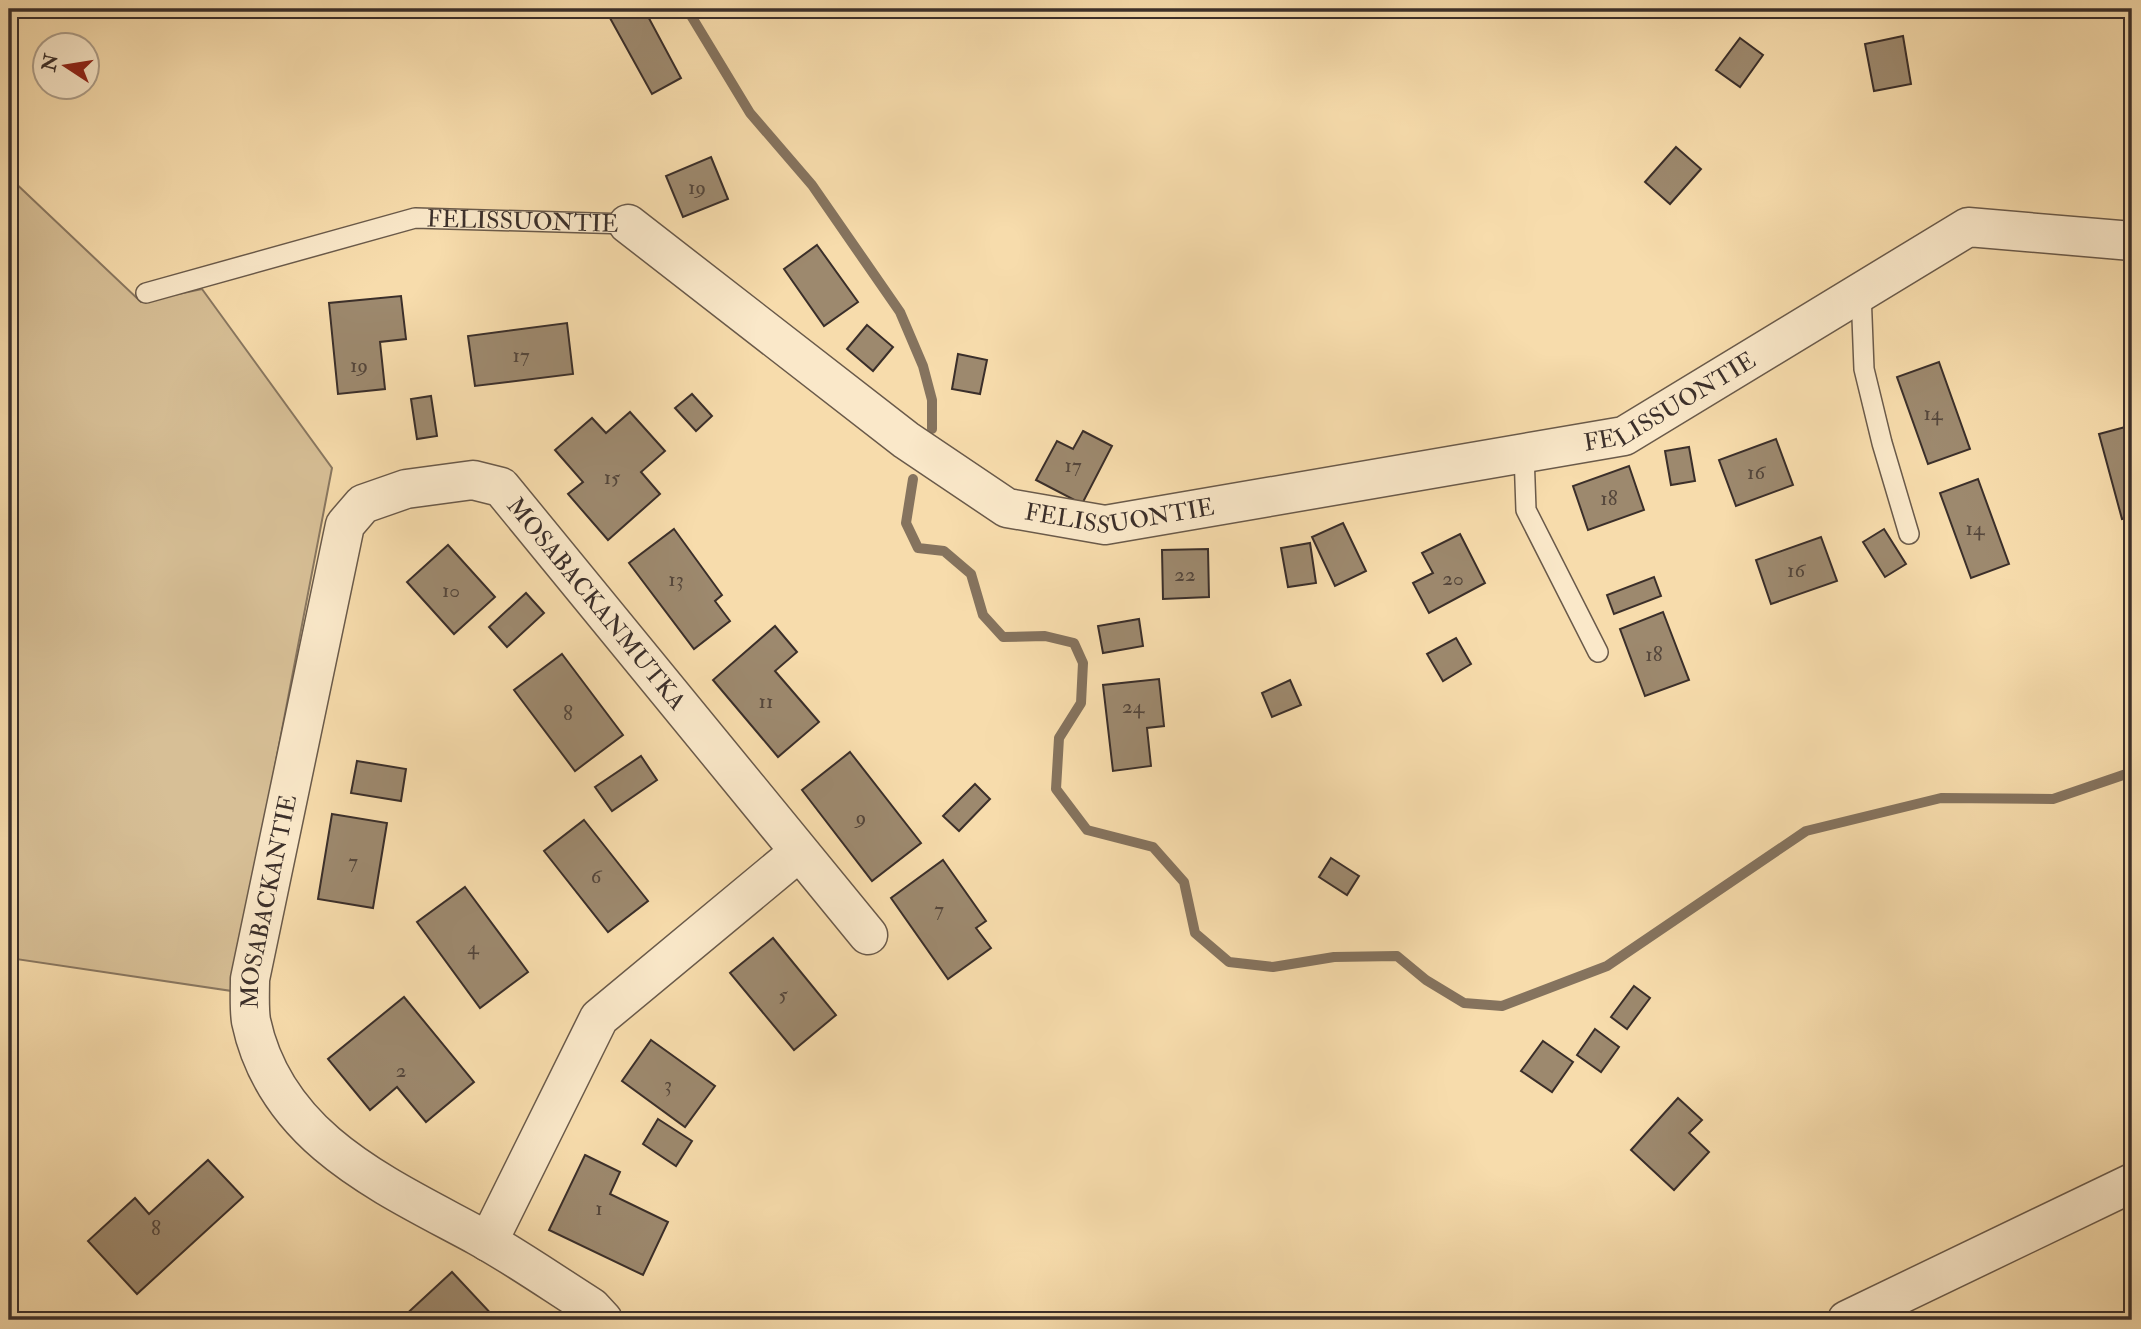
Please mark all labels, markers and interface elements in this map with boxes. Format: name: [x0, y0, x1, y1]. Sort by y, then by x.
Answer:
north arrow: [32, 32, 102, 102]
text: N: [37, 51, 64, 74]
house number: 19: [688, 174, 706, 201]
street label: FELISSUONTIE: [426, 203, 619, 239]
house number: 17: [512, 342, 530, 369]
street label: FELISSUONTIE: [1581, 344, 1761, 458]
house number: 19: [350, 352, 368, 379]
house number: 14: [1924, 400, 1944, 427]
house number: 17: [1064, 452, 1082, 479]
house number: 16: [1747, 459, 1766, 486]
house number: 15: [604, 464, 621, 491]
house number: 18: [1600, 485, 1618, 512]
street label: MOSABACKANMUTKA: [500, 491, 693, 716]
street label: FELISSUONTIE: [1022, 491, 1217, 541]
house number: 14: [1966, 515, 1986, 542]
house number: 16: [1787, 557, 1806, 584]
house number: 22: [1174, 561, 1196, 588]
house number: 20: [1442, 565, 1464, 592]
house number: 13: [668, 566, 684, 593]
house number: 10: [442, 577, 460, 604]
house number: 18: [1645, 641, 1663, 668]
house number: 11: [759, 688, 774, 715]
house number: 24: [1122, 693, 1146, 720]
house number: 8: [563, 700, 573, 727]
street label: MOSABACKANTIE: [233, 792, 304, 1009]
house number: 9: [854, 804, 866, 831]
house number: 7: [348, 848, 358, 875]
house number: 6: [591, 863, 603, 890]
house number: 7: [934, 896, 944, 923]
house number: 4: [467, 934, 480, 961]
house number: 5: [778, 981, 788, 1008]
house number: 2: [396, 1057, 406, 1084]
house number: 3: [664, 1071, 672, 1098]
house number: 1: [595, 1195, 603, 1222]
house number: 8: [151, 1215, 161, 1242]

